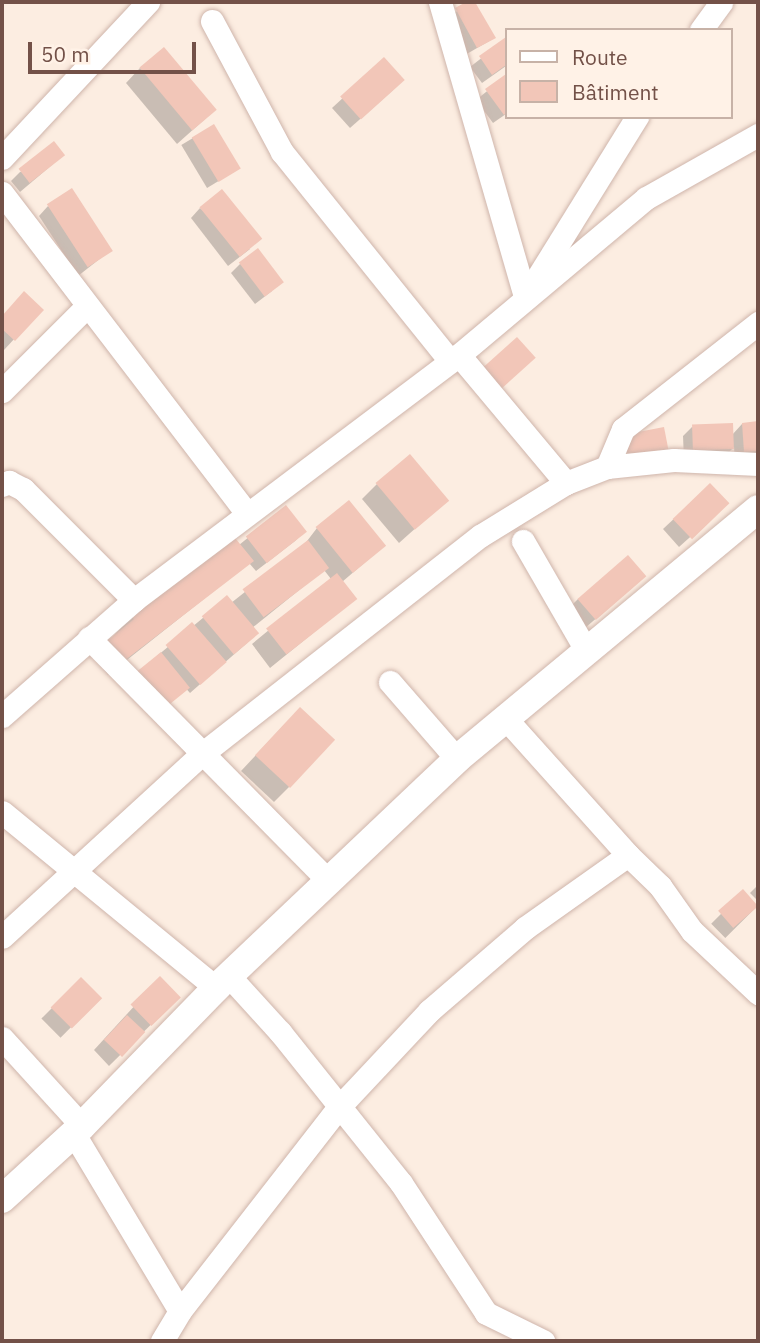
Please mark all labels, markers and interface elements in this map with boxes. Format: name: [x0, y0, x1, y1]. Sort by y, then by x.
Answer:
scale bar: [32, 28, 200, 72]
legend: [504, 28, 732, 119]
text: 50 m: [41, 40, 90, 68]
text: Route: [572, 43, 628, 71]
text: Bâtiment: [572, 78, 659, 106]

